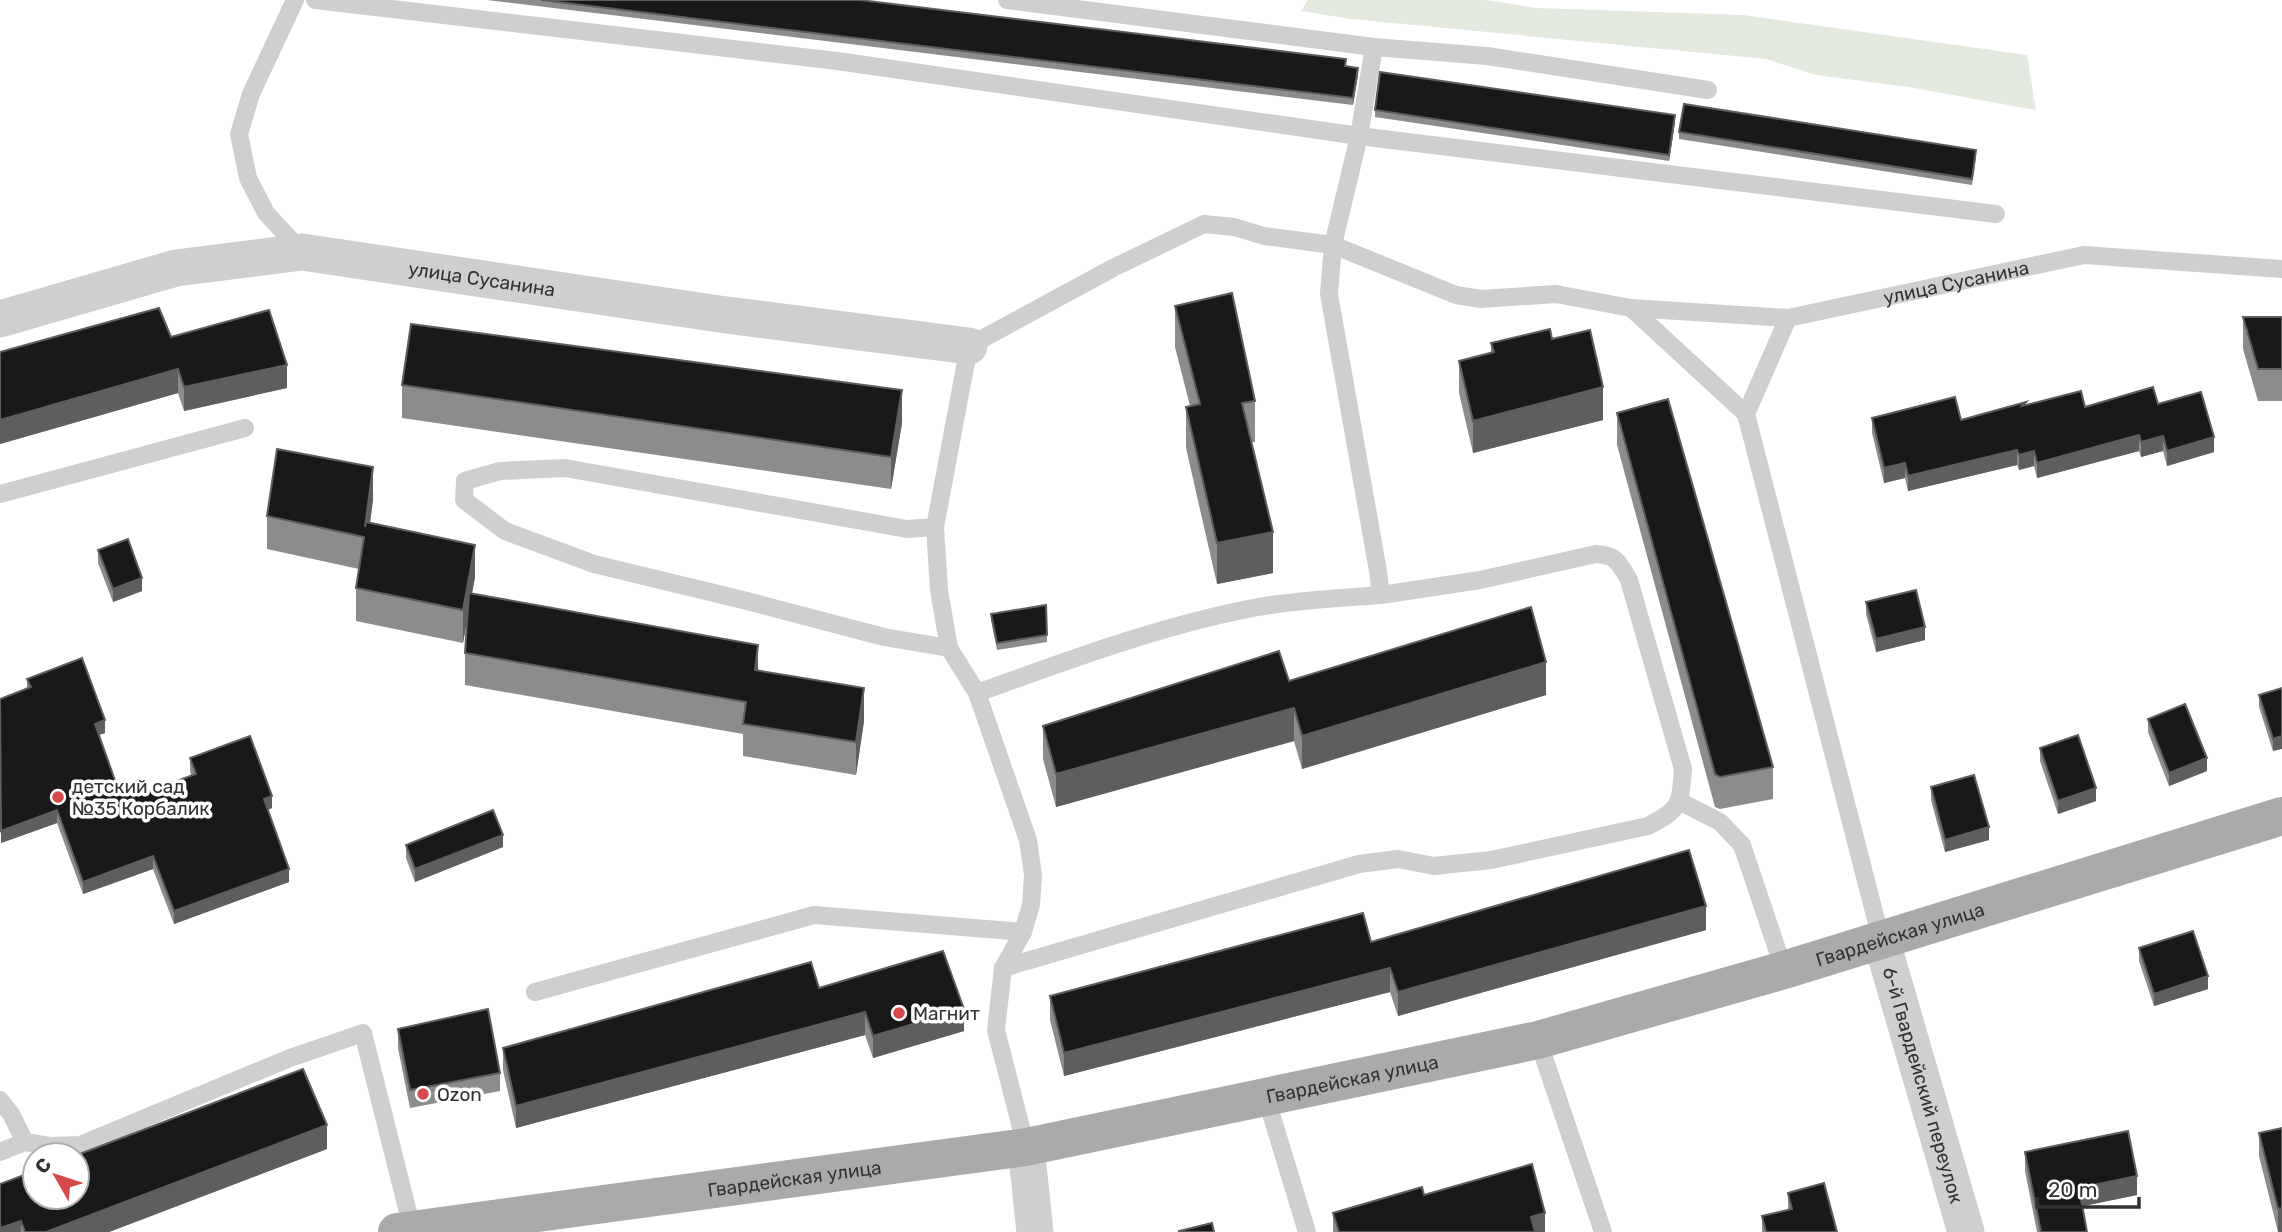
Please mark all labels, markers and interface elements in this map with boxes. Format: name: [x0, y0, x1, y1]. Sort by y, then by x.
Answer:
street label: улица Сусанина: [1881, 256, 2031, 309]
street label: улица Сусанина: [407, 257, 557, 302]
place label: детский сад №35 Корбалик: [72, 775, 209, 820]
marker: детский сад №35 Корбалик: [50, 789, 66, 805]
street label: Гвардейская улица: [1813, 898, 1987, 971]
street label: 6-й Гвардейский переулок: [1878, 964, 1968, 1206]
place label: Магнит: [913, 1002, 980, 1025]
marker: Магнит: [891, 1005, 907, 1021]
street label: Гвардейская улица: [1264, 1050, 1441, 1109]
place label: Ozon: [437, 1083, 482, 1106]
marker: Ozon: [415, 1086, 431, 1102]
north arrow: [21, 1141, 91, 1211]
text: С: [30, 1153, 56, 1178]
street label: Гвардейская улица: [706, 1156, 883, 1202]
scale bar: [2037, 1166, 2138, 1210]
text: 20 m: [2048, 1177, 2097, 1202]

